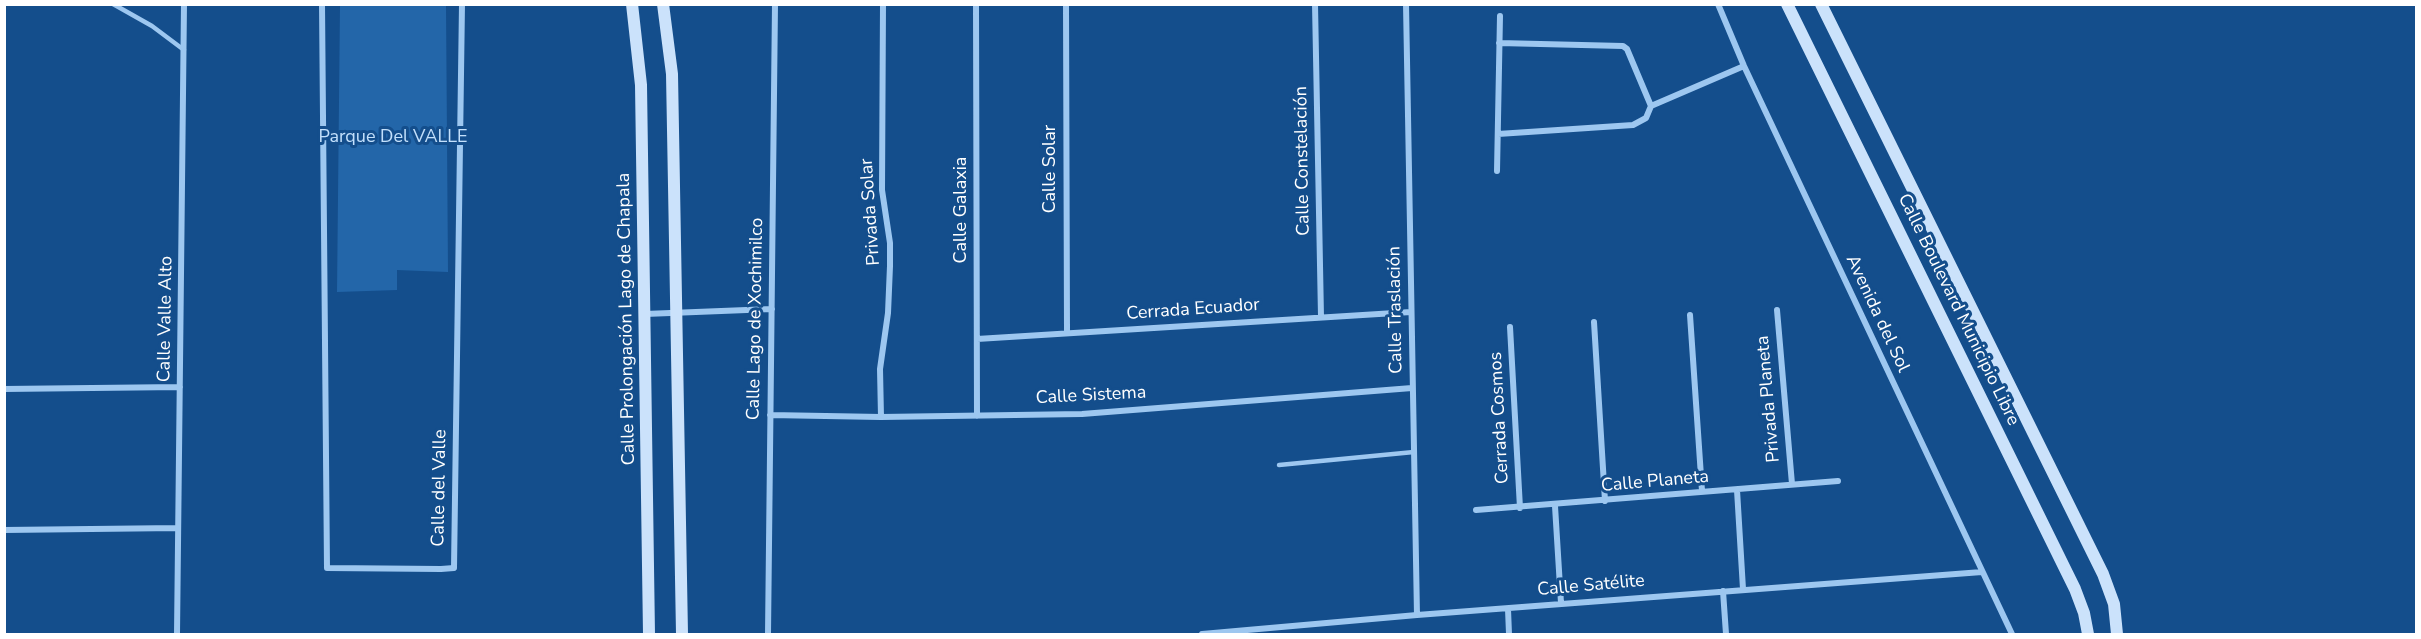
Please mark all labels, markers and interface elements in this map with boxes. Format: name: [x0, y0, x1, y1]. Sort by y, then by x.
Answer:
street label: Calle Constelación: [1291, 86, 1315, 236]
street label: Calle Solar: [1040, 125, 1062, 213]
park label: Parque Del VALLE: [318, 127, 468, 149]
street label: Calle Galaxia: [951, 157, 973, 263]
street label: Privada Solar: [856, 158, 886, 266]
street label: Calle Prolongación Lago de Chapala: [614, 173, 640, 465]
street label: Calle Boulevard Municipio Libre: [1892, 191, 2024, 429]
street label: Calle Lago de Xochimilco: [743, 218, 769, 420]
street label: Calle Traslación: [1384, 246, 1408, 374]
street label: Avenida del Sol: [1840, 252, 1914, 376]
street label: Calle Valle Alto: [154, 256, 178, 382]
street label: Cerrada Ecuador: [1126, 295, 1260, 325]
street label: Privada Planeta: [1753, 335, 1785, 463]
street label: Cerrada Cosmos: [1486, 351, 1514, 485]
street label: Calle Sistema: [1035, 382, 1147, 410]
street label: Calle del Valle: [428, 429, 452, 547]
street label: Calle Planeta: [1600, 467, 1710, 497]
street label: Calle Satélite: [1536, 571, 1646, 601]

